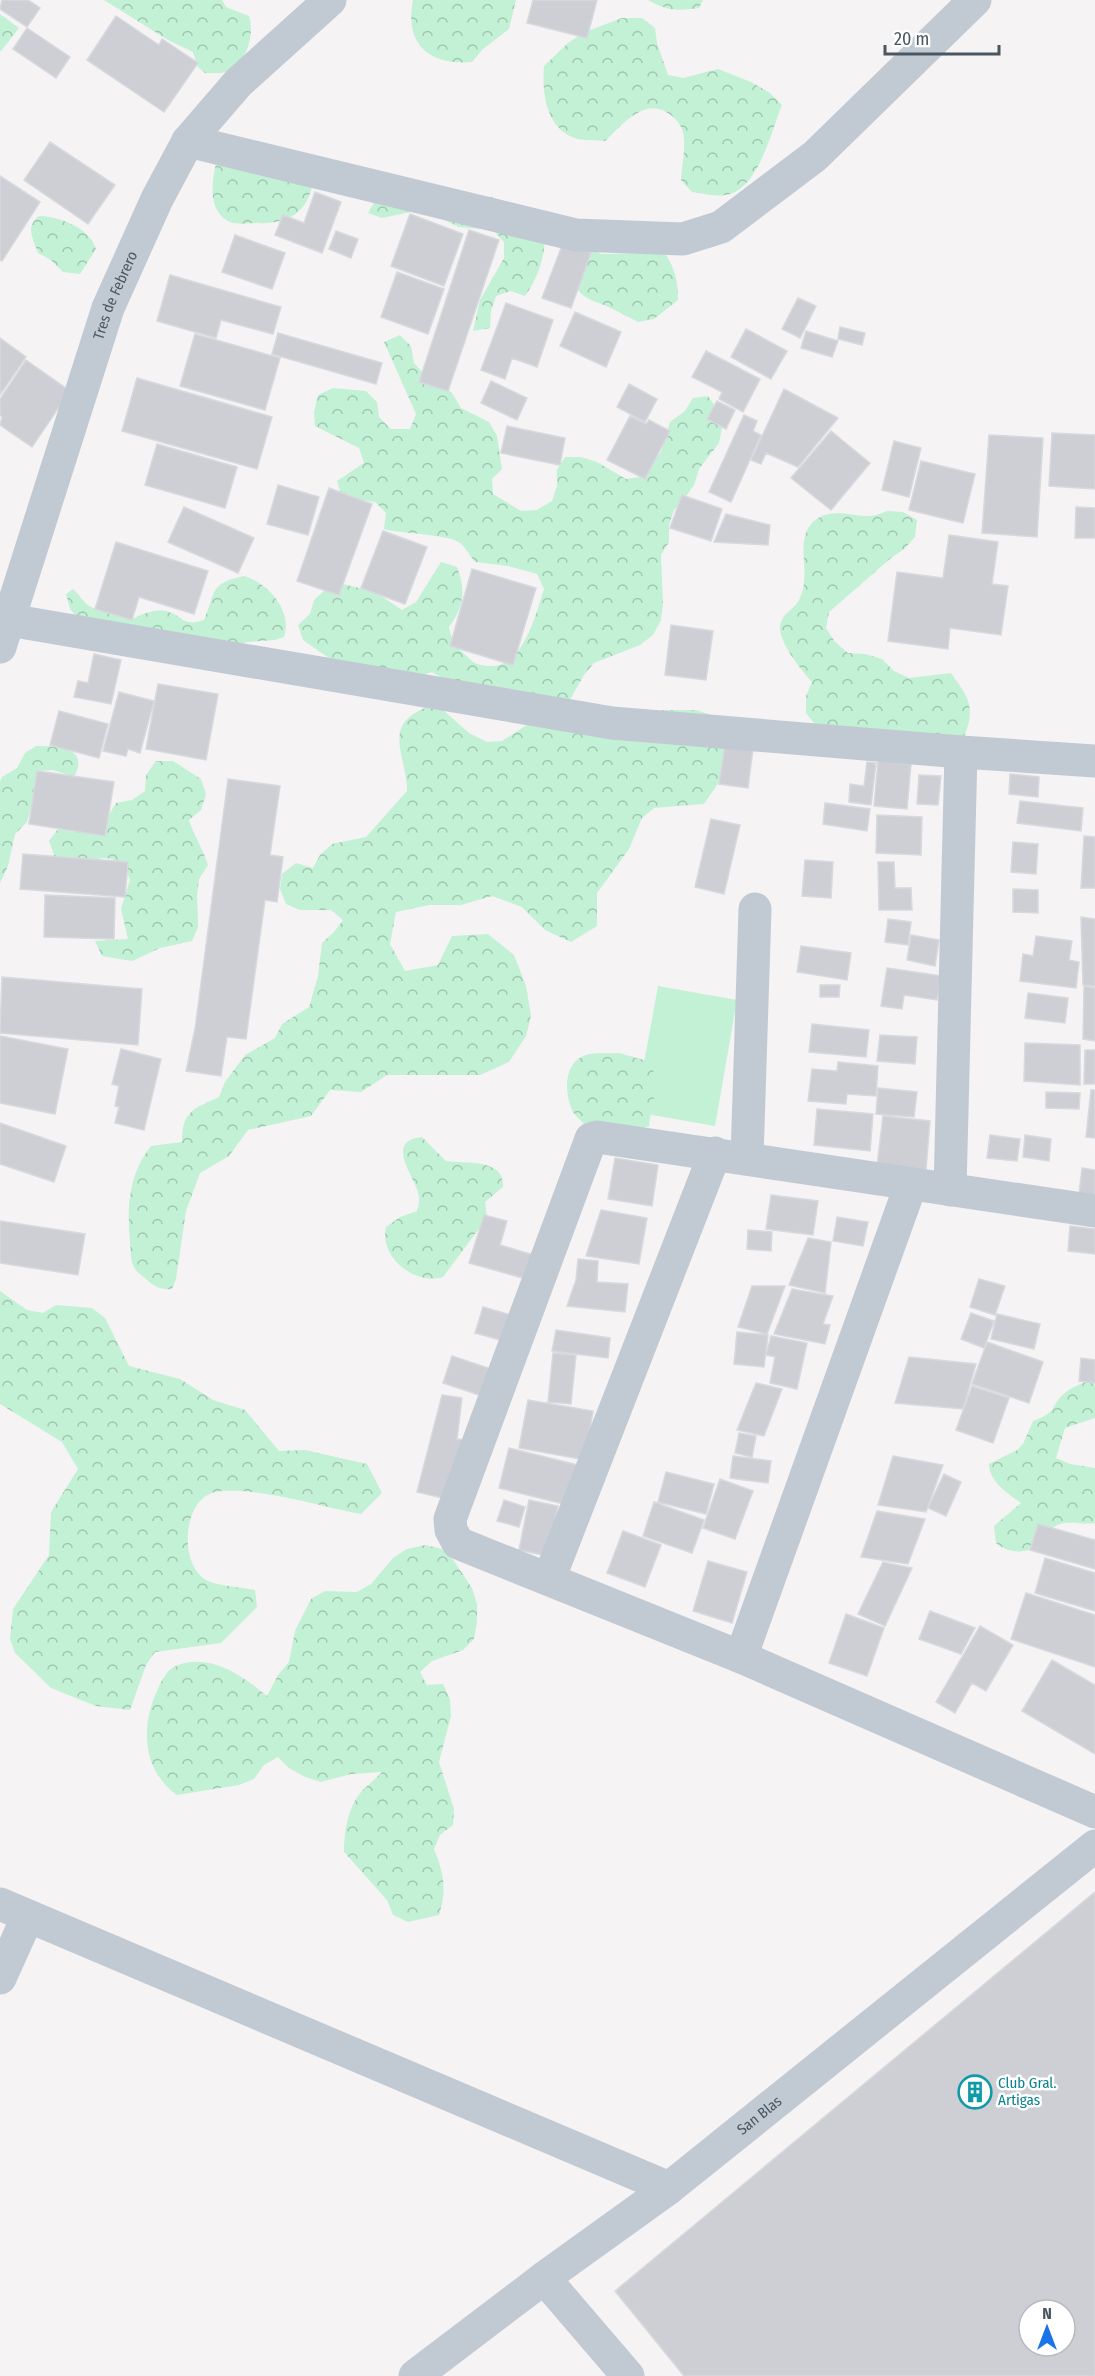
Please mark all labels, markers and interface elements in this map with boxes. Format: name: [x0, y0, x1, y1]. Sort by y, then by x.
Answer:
scale bar: [885, 18, 999, 56]
text: 20 m: [894, 28, 929, 50]
street label: Tres de Febrero: [89, 248, 141, 342]
building icon: Club Gral. Artigas: [957, 2074, 993, 2110]
place label: Club Gral. Artigas: [998, 2074, 1057, 2109]
street label: San Blas: [734, 2092, 785, 2139]
north arrow: [1017, 2298, 1077, 2358]
text: N: [1042, 2304, 1052, 2323]

